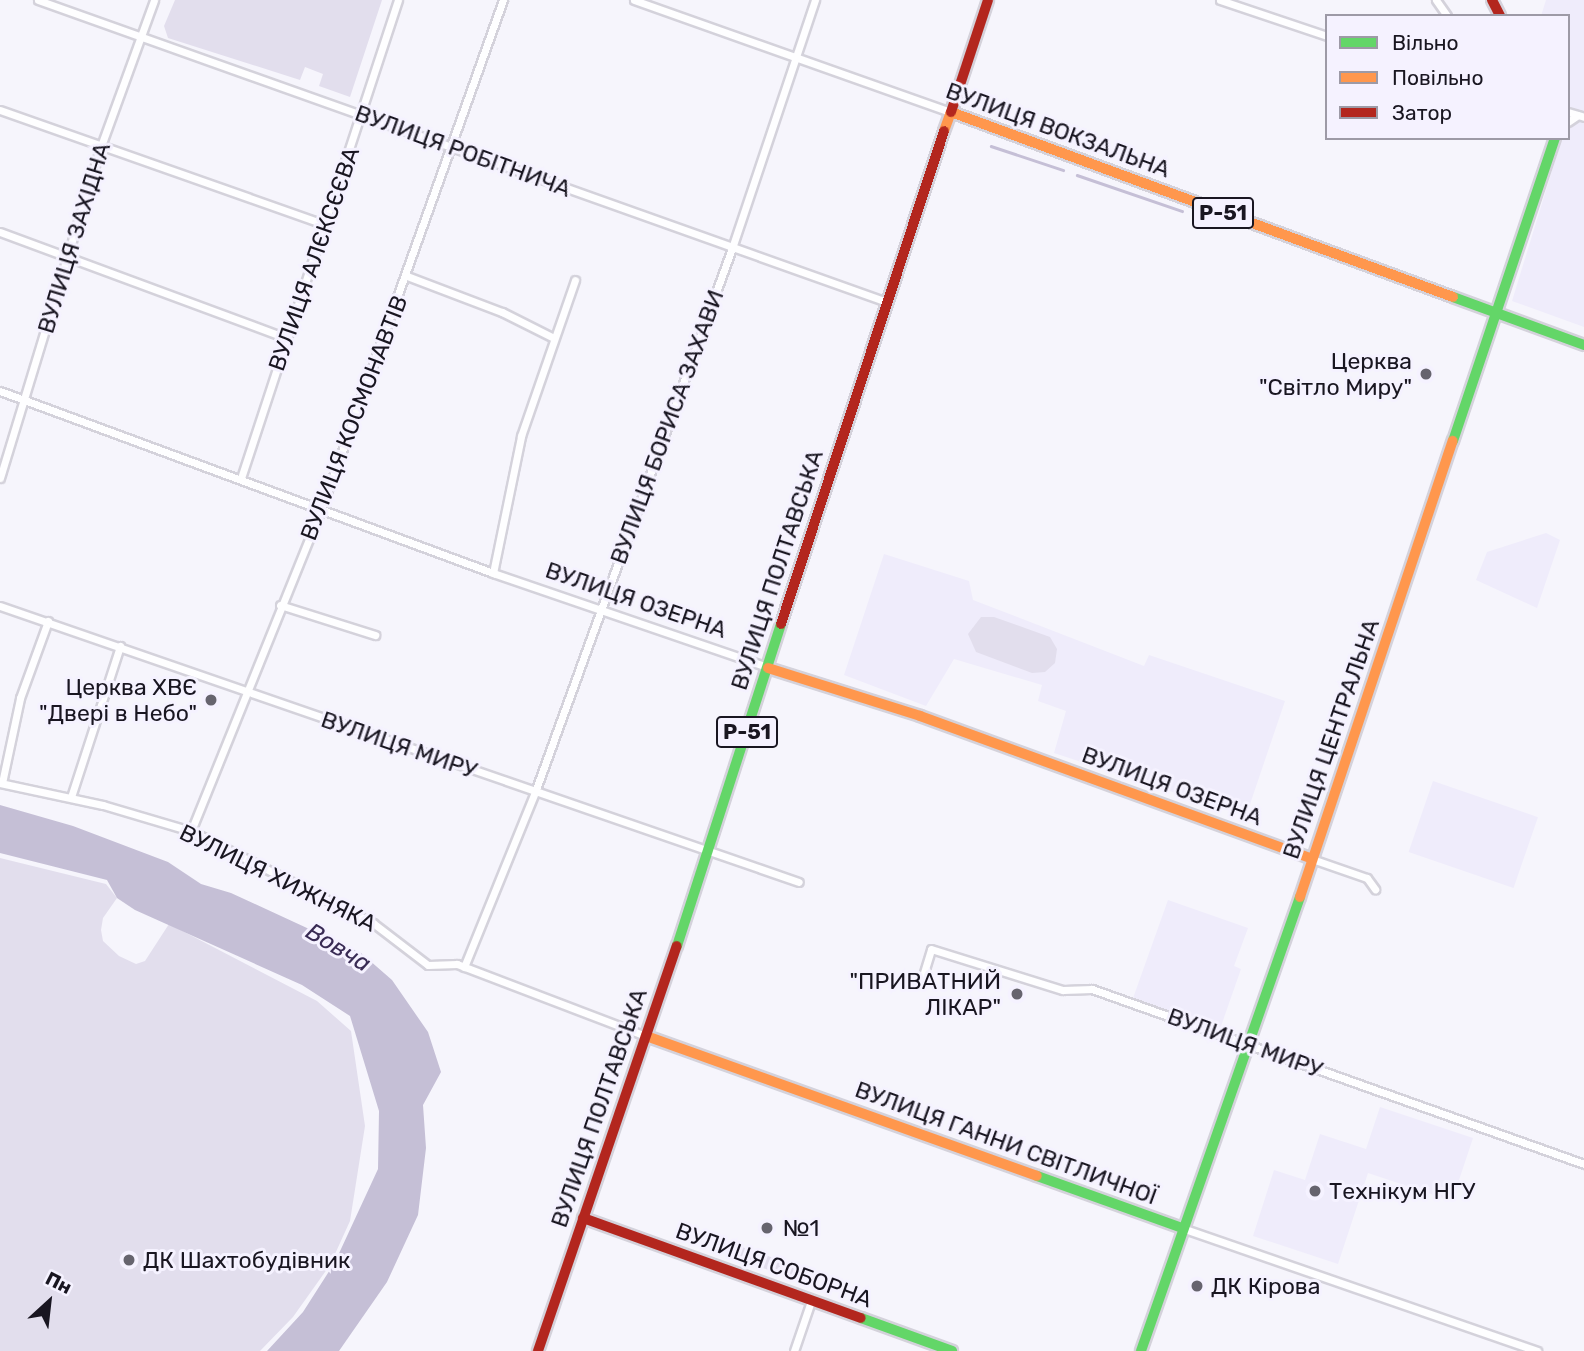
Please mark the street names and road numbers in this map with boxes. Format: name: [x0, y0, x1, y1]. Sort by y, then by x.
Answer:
street label: ВУЛИЦЯ ВОКЗАЛЬНА: [942, 77, 1174, 183]
street label: ВУЛИЦЯ РОБІТНИЧА: [351, 99, 575, 203]
street label: ВУЛИЦЯ ЗАХІДНА: [32, 139, 116, 337]
street label: ВУЛИЦЯ АЛЄКСЄЄВА: [263, 143, 365, 375]
road number: Р-51: [1192, 196, 1254, 230]
street label: ВУЛИЦЯ БОРИСА ЗАХАВИ: [604, 286, 730, 568]
street label: ВУЛИЦЯ КОСМОНАВТІВ: [295, 292, 413, 544]
street label: ВУЛИЦЯ ПОЛТАВСЬКА: [725, 447, 829, 693]
street label: ВУЛИЦЯ ОЗЕРНА: [542, 556, 730, 644]
street label: ВУЛИЦЯ ЦЕНТРАЛЬНА: [1277, 615, 1385, 863]
street label: ВУЛИЦЯ МИРУ: [318, 705, 480, 785]
road number: Р-51: [716, 714, 778, 750]
street label: ВУЛИЦЯ ОЗЕРНА: [1078, 741, 1266, 831]
street label: ВУЛИЦЯ ХИЖНЯКА: [175, 818, 381, 938]
street label: ВУЛИЦЯ ПОЛТАВСЬКА: [545, 985, 653, 1231]
street label: ВУЛИЦЯ МИРУ: [1164, 1002, 1326, 1084]
street label: ВУЛИЦЯ ГАННИ СВІТЛИЧНОЇ: [851, 1075, 1161, 1211]
street label: ВУЛИЦЯ СОБОРНА: [672, 1217, 876, 1313]

